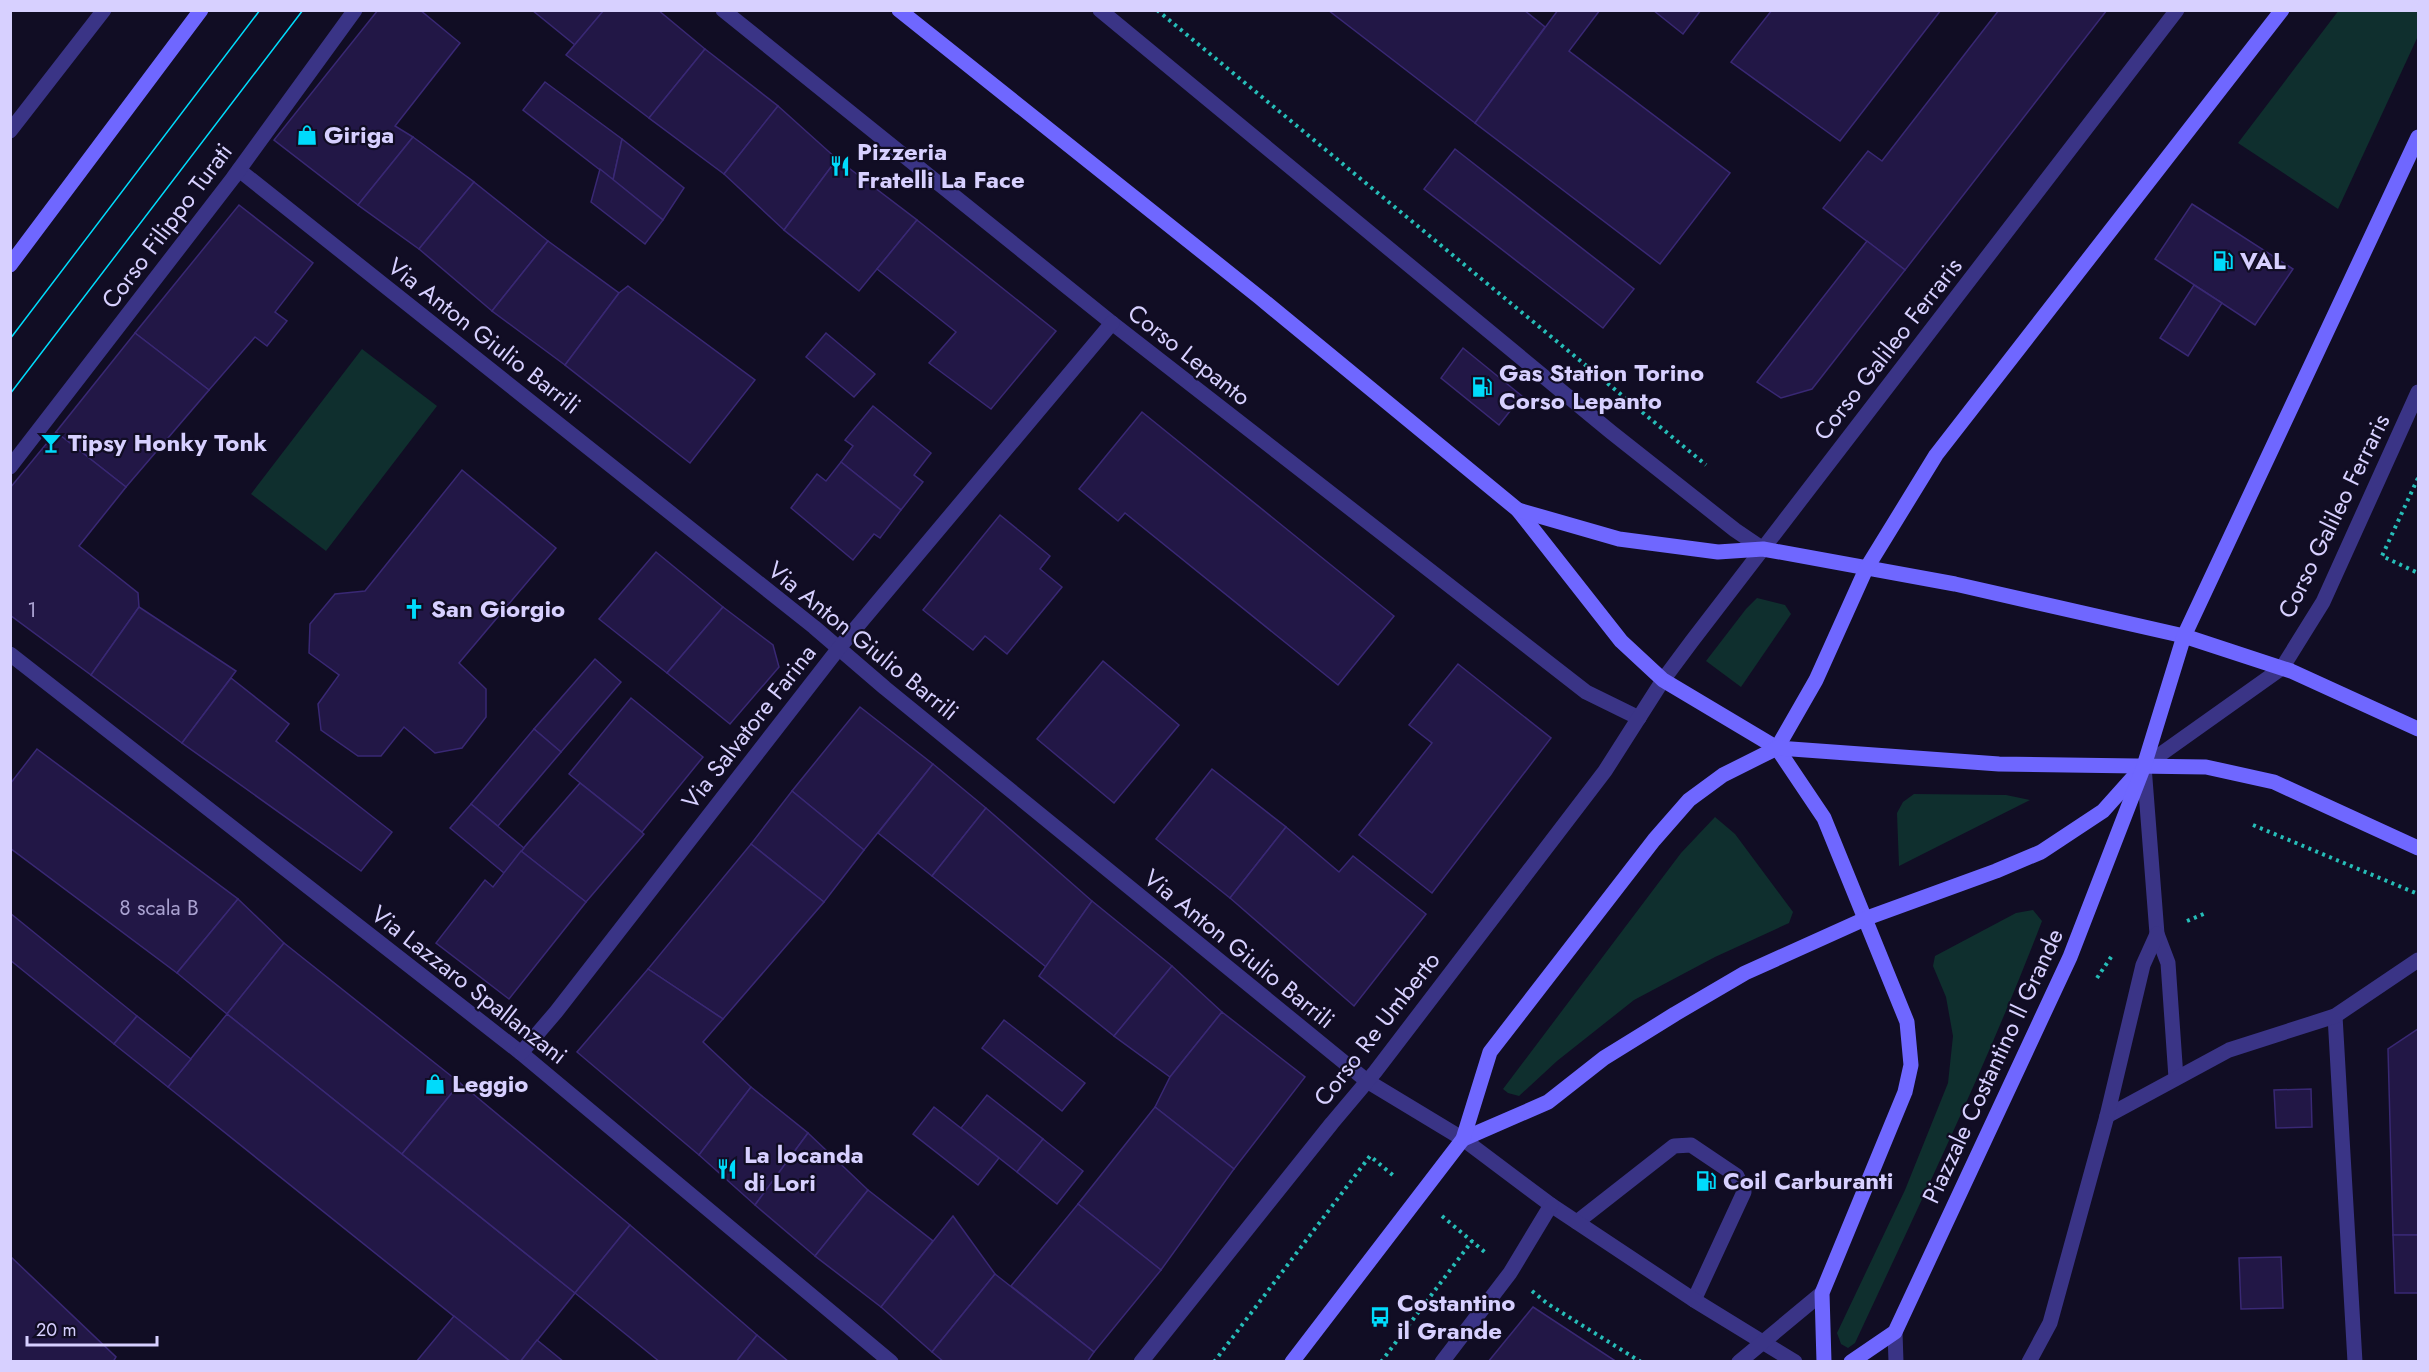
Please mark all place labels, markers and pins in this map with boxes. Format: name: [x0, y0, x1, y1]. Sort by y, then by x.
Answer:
place label: Giriga: [324, 117, 394, 152]
shop icon: Giriga: [295, 123, 319, 147]
place label: Pizzeria Fratelli La Face: [857, 134, 1025, 197]
restaurant icon: Pizzeria Fratelli La Face: [828, 154, 852, 178]
place label: VAL: [2239, 243, 2286, 278]
fuel station icon: VAL: [2211, 249, 2235, 273]
place label: Gas Station Torino Corso Lepanto: [1499, 355, 1704, 418]
fuel station icon: Gas Station Torino Corso Lepanto: [1470, 375, 1494, 399]
place label: Tipsy Honky Tonk: [68, 425, 267, 460]
bar icon: Tipsy Honky Tonk: [39, 431, 63, 455]
place label: San Giorgio: [431, 591, 565, 626]
church icon: San Giorgio: [402, 597, 426, 621]
place label: Leggio: [452, 1066, 529, 1101]
shop icon: Leggio: [423, 1072, 447, 1096]
place label: La locanda di Lori: [744, 1137, 864, 1200]
restaurant icon: La locanda di Lori: [715, 1157, 739, 1181]
place label: Coil Carburanti: [1723, 1163, 1893, 1198]
fuel station icon: Coil Carburanti: [1694, 1169, 1718, 1193]
place label: Costantino il Grande: [1397, 1285, 1516, 1348]
bus stop icon: Costantino il Grande: [1368, 1305, 1392, 1329]

